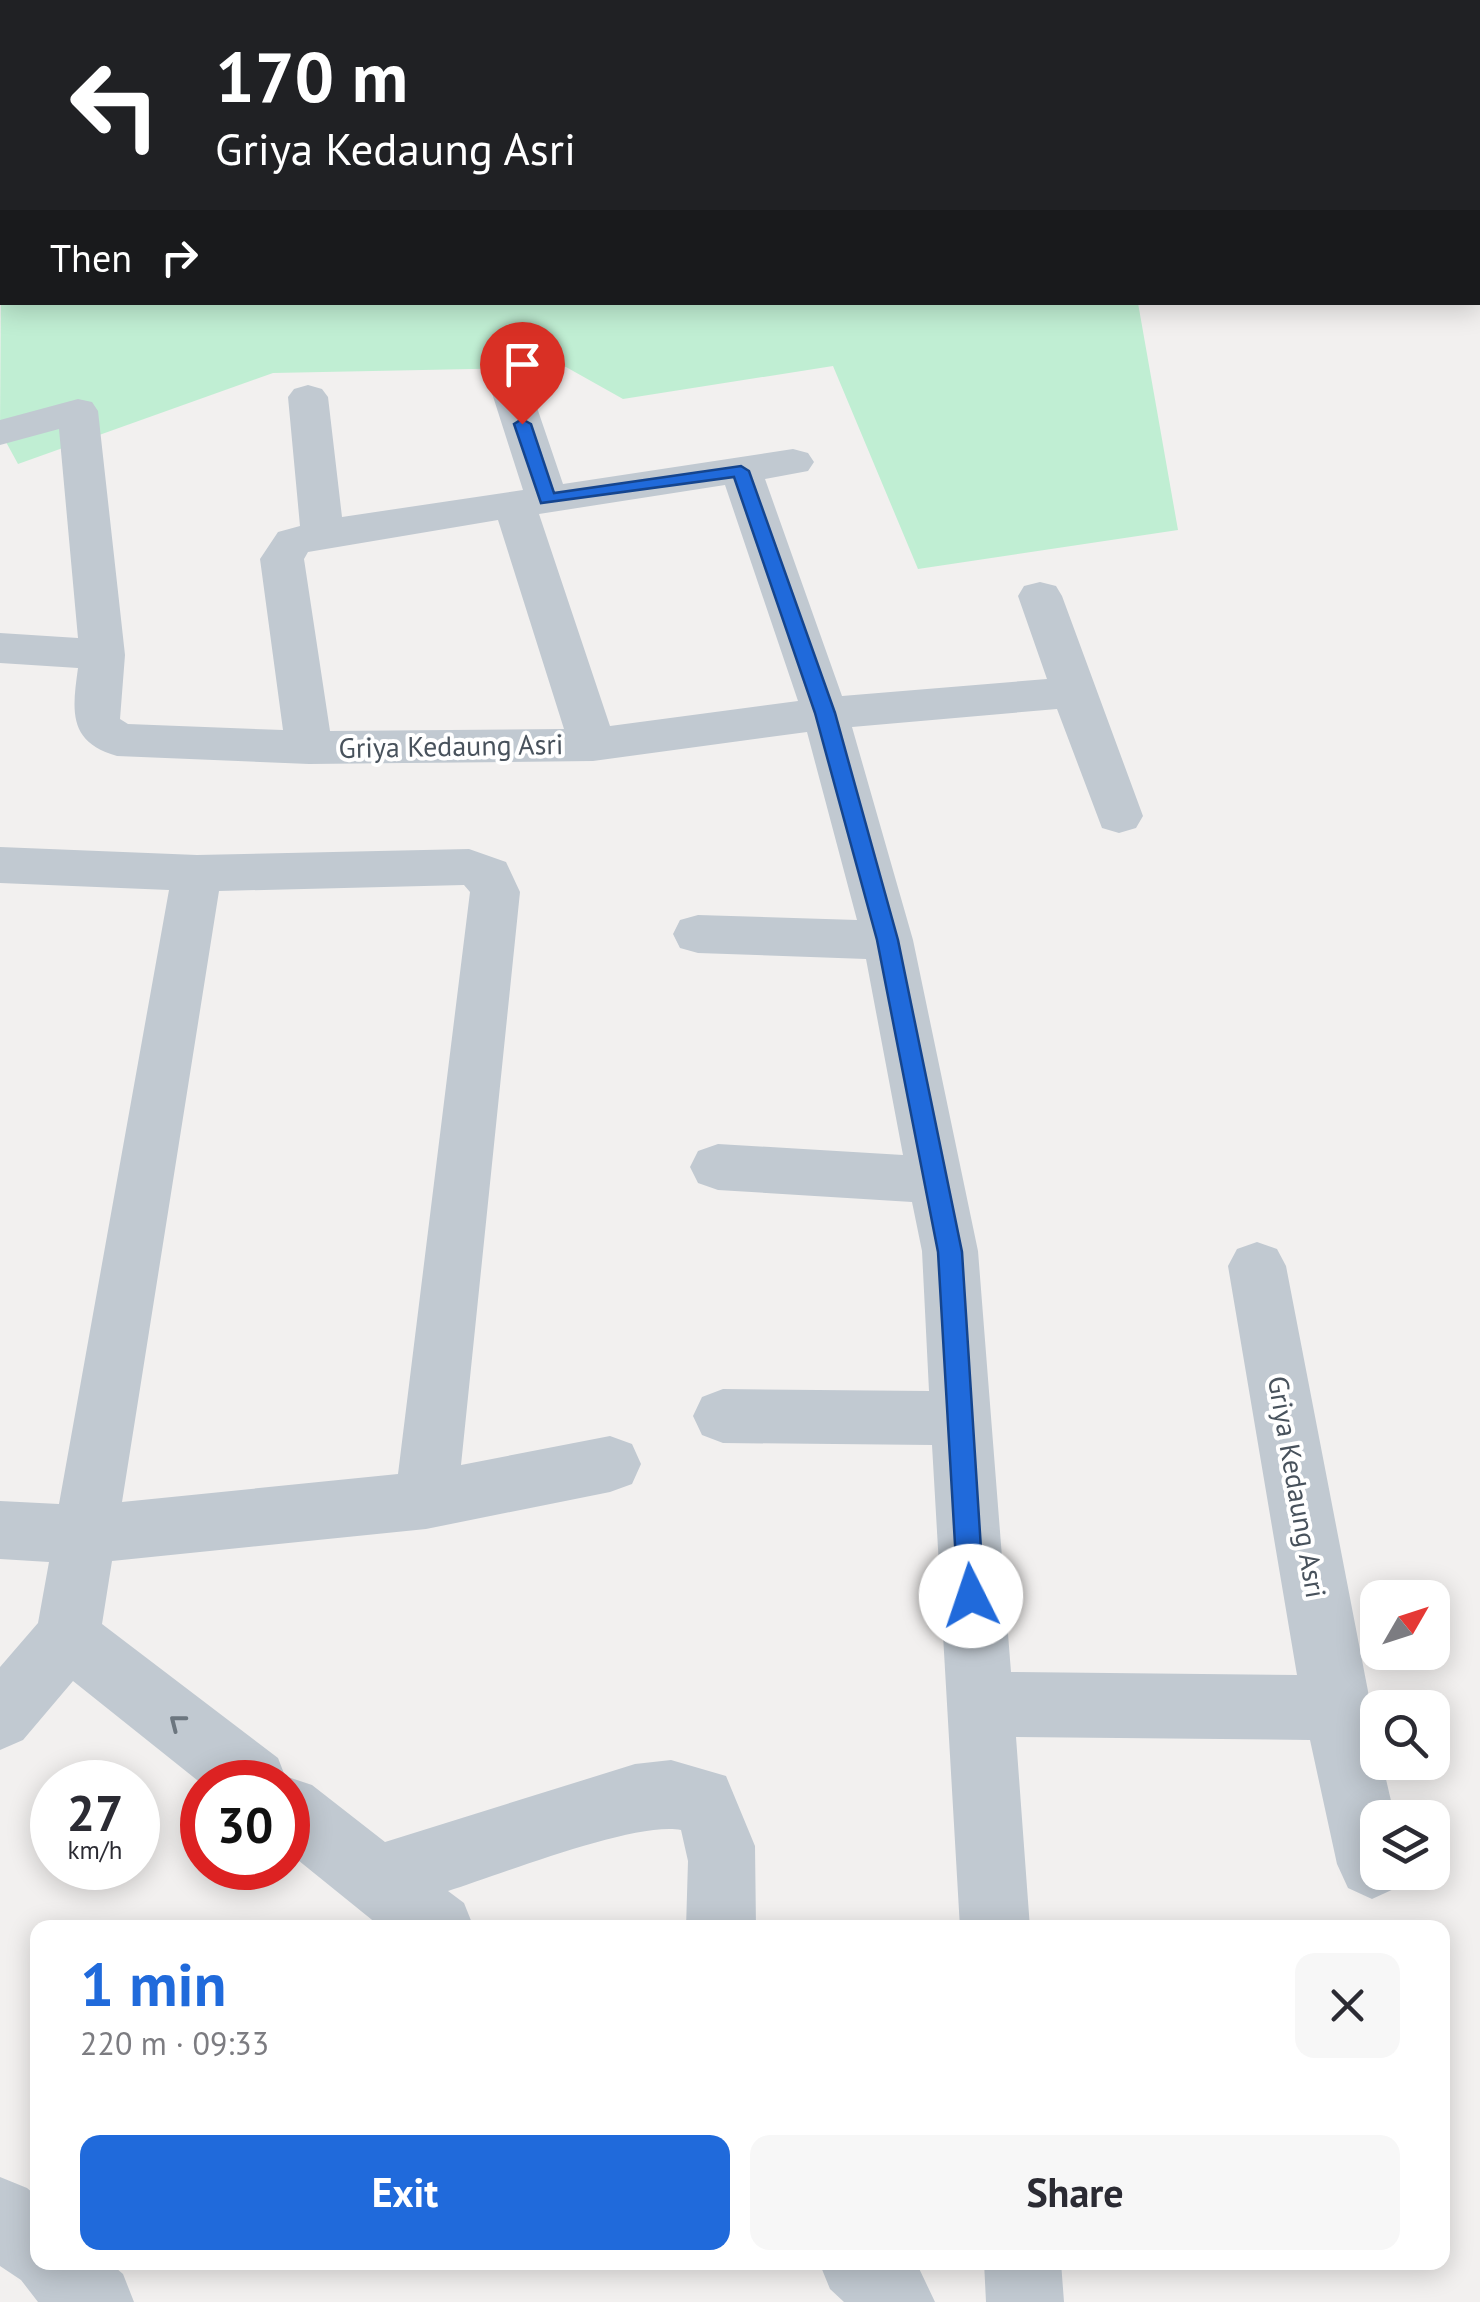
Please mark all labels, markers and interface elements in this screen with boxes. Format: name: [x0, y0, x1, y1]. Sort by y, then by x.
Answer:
text: 170 m: [215, 31, 408, 121]
icon: left: [50, 40, 180, 170]
text: Griya Kedaung Asri: [215, 119, 576, 177]
icon: right: [152, 230, 207, 285]
text: Then: [50, 233, 132, 282]
pin: [480, 322, 565, 425]
icon: arrive: [495, 337, 550, 392]
street label: Griya Kedaung Asri: [338, 725, 564, 766]
street label: Griya Kedaung Asri: [1260, 1373, 1335, 1601]
position arrow: [919, 1544, 1023, 1648]
north arrow: [1360, 1580, 1450, 1670]
map controls: [1360, 1580, 1450, 1890]
button: search: [1360, 1690, 1450, 1780]
one-way arrow: [170, 1717, 188, 1734]
speed limit sign: 30: [180, 1760, 310, 1890]
text: 27: [67, 1780, 123, 1845]
button: layers: [1360, 1800, 1450, 1890]
text: km/h: [68, 1834, 122, 1866]
text: 1 min: [80, 1945, 226, 2023]
button: close: [1295, 1953, 1400, 2058]
text: 220 m · 09:33: [80, 2022, 269, 2064]
button: Exit: [80, 2135, 730, 2250]
button: Share: [750, 2135, 1400, 2250]

